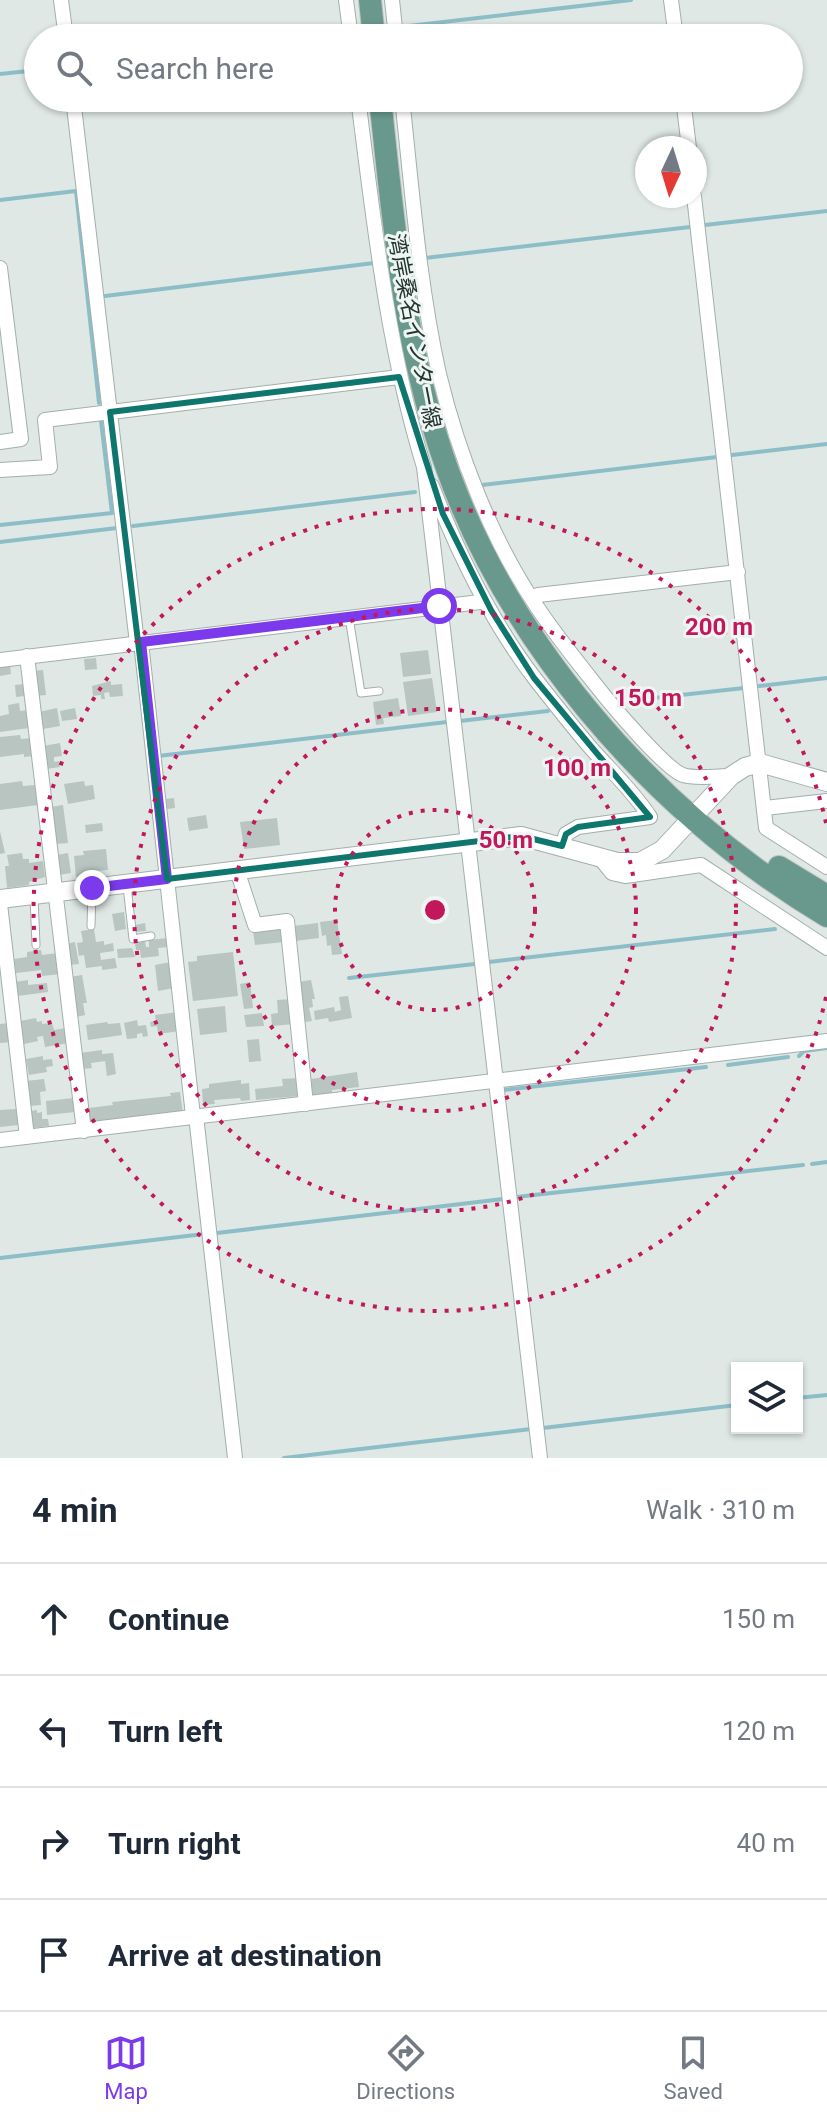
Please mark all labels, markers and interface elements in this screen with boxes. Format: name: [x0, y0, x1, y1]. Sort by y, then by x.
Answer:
search box: [24, 24, 803, 112]
icon: search: [52, 46, 96, 90]
text: Search here: [116, 51, 274, 86]
north arrow: [635, 136, 707, 208]
street label: 湾岸桑名インター線: [383, 232, 446, 431]
route start: [421, 588, 457, 624]
text: 200 m: [685, 613, 753, 641]
text: 150 m: [614, 684, 682, 712]
text: 100 m: [543, 754, 611, 782]
text: 50 m: [479, 826, 533, 854]
route end: [74, 870, 110, 906]
centre of rings: [421, 896, 449, 924]
map controls: [731, 1362, 803, 1434]
button: layers: [731, 1362, 803, 1434]
text: 4 min: [32, 1490, 117, 1530]
text: Walk · 310 m: [646, 1495, 795, 1525]
icon: ahead: [32, 1597, 76, 1641]
text: Continue: [108, 1602, 229, 1637]
text: 150 m: [722, 1604, 795, 1634]
icon: left: [32, 1709, 76, 1753]
text: Turn left: [108, 1714, 223, 1749]
text: 120 m: [722, 1716, 795, 1746]
icon: right: [32, 1821, 76, 1865]
text: Turn right: [108, 1826, 241, 1861]
text: 40 m: [737, 1828, 795, 1858]
icon: arrive: [32, 1933, 76, 1977]
text: Arrive at destination: [108, 1938, 382, 1973]
tab: Map: [104, 2031, 148, 2104]
tab: Directions: [356, 2031, 455, 2104]
tab: Saved: [663, 2031, 723, 2104]

